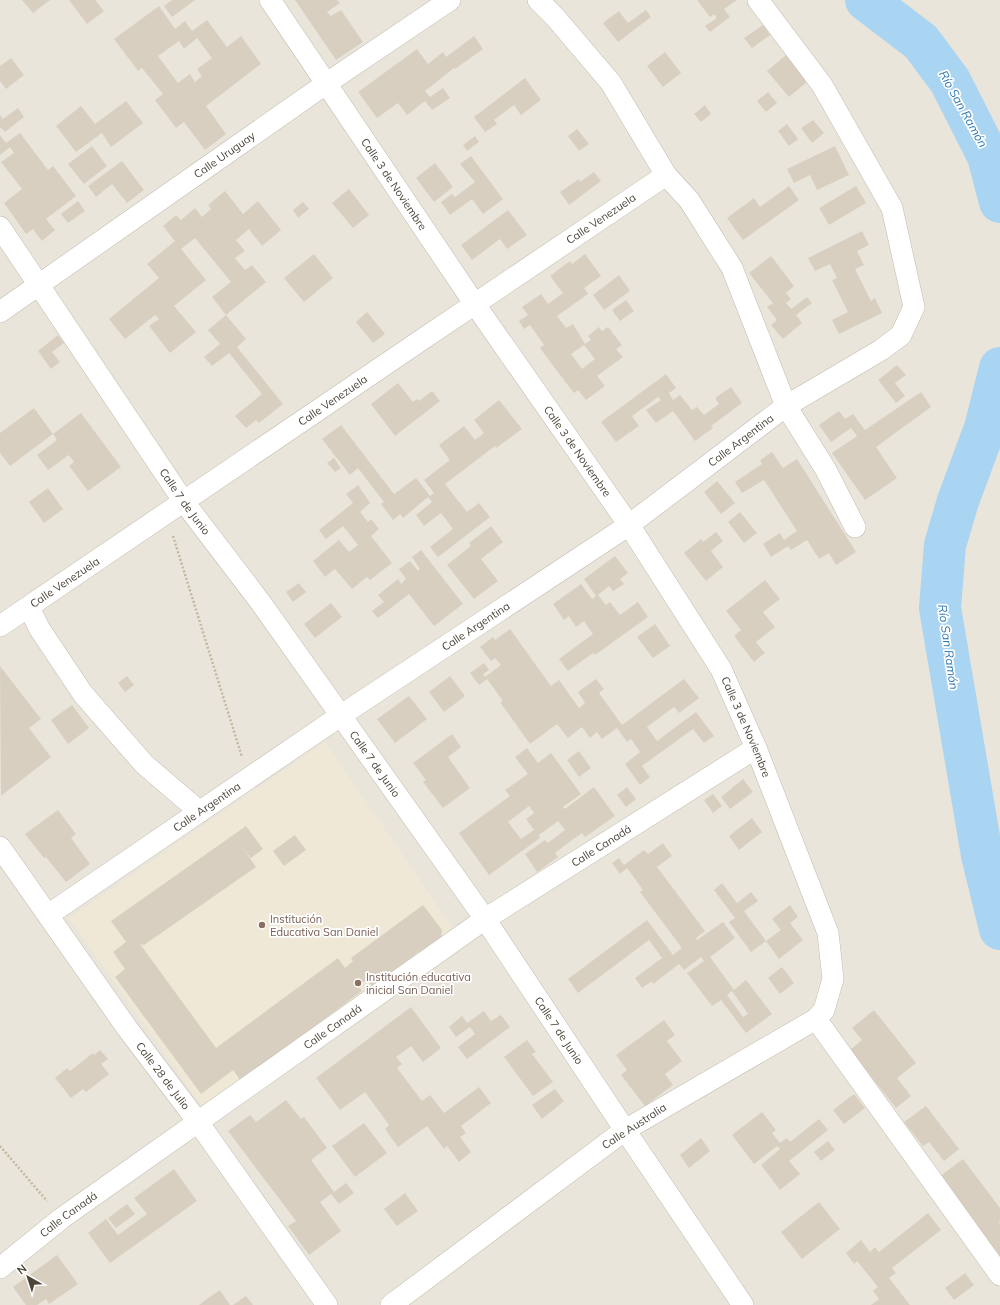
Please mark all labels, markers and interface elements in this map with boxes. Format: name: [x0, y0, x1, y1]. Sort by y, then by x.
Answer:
water label: Río San Ramón: [936, 68, 991, 150]
street label: Calle Uruguay: [191, 128, 258, 181]
street label: Calle 3 de Noviembre: [358, 135, 430, 233]
street label: Calle Venezuela: [563, 190, 638, 247]
street label: Calle Venezuela: [295, 372, 370, 429]
street label: Calle 3 de Noviembre: [541, 403, 614, 500]
street label: Calle Argentina: [705, 411, 776, 470]
street label: Calle 7 de Junio: [156, 466, 213, 537]
street label: Calle Venezuela: [27, 554, 102, 611]
street label: Calle Argentina: [439, 599, 512, 654]
water label: Río San Ramón: [935, 603, 962, 691]
street label: Calle 3 de Noviembre: [718, 674, 774, 779]
street label: Calle 7 de Junio: [347, 728, 403, 800]
street label: Calle Argentina: [170, 779, 243, 835]
street label: Calle Canadá: [569, 822, 634, 870]
place label: Institución Educativa San Daniel: [270, 912, 378, 939]
marker: Institución Educativa San Daniel: [257, 920, 267, 930]
place label: Institución educativa inicial San Daniel: [366, 970, 471, 997]
marker: Institución educativa inicial San Daniel: [353, 978, 363, 988]
street label: Calle 7 de Junio: [531, 994, 586, 1067]
street label: Calle Canadá: [301, 1001, 365, 1052]
street label: Calle 28 de Julio: [133, 1039, 193, 1112]
street label: Calle Australia: [599, 1100, 669, 1152]
street label: Calle Canadá: [37, 1188, 100, 1240]
north arrow: [8, 1257, 48, 1297]
text: N: [14, 1261, 29, 1277]

